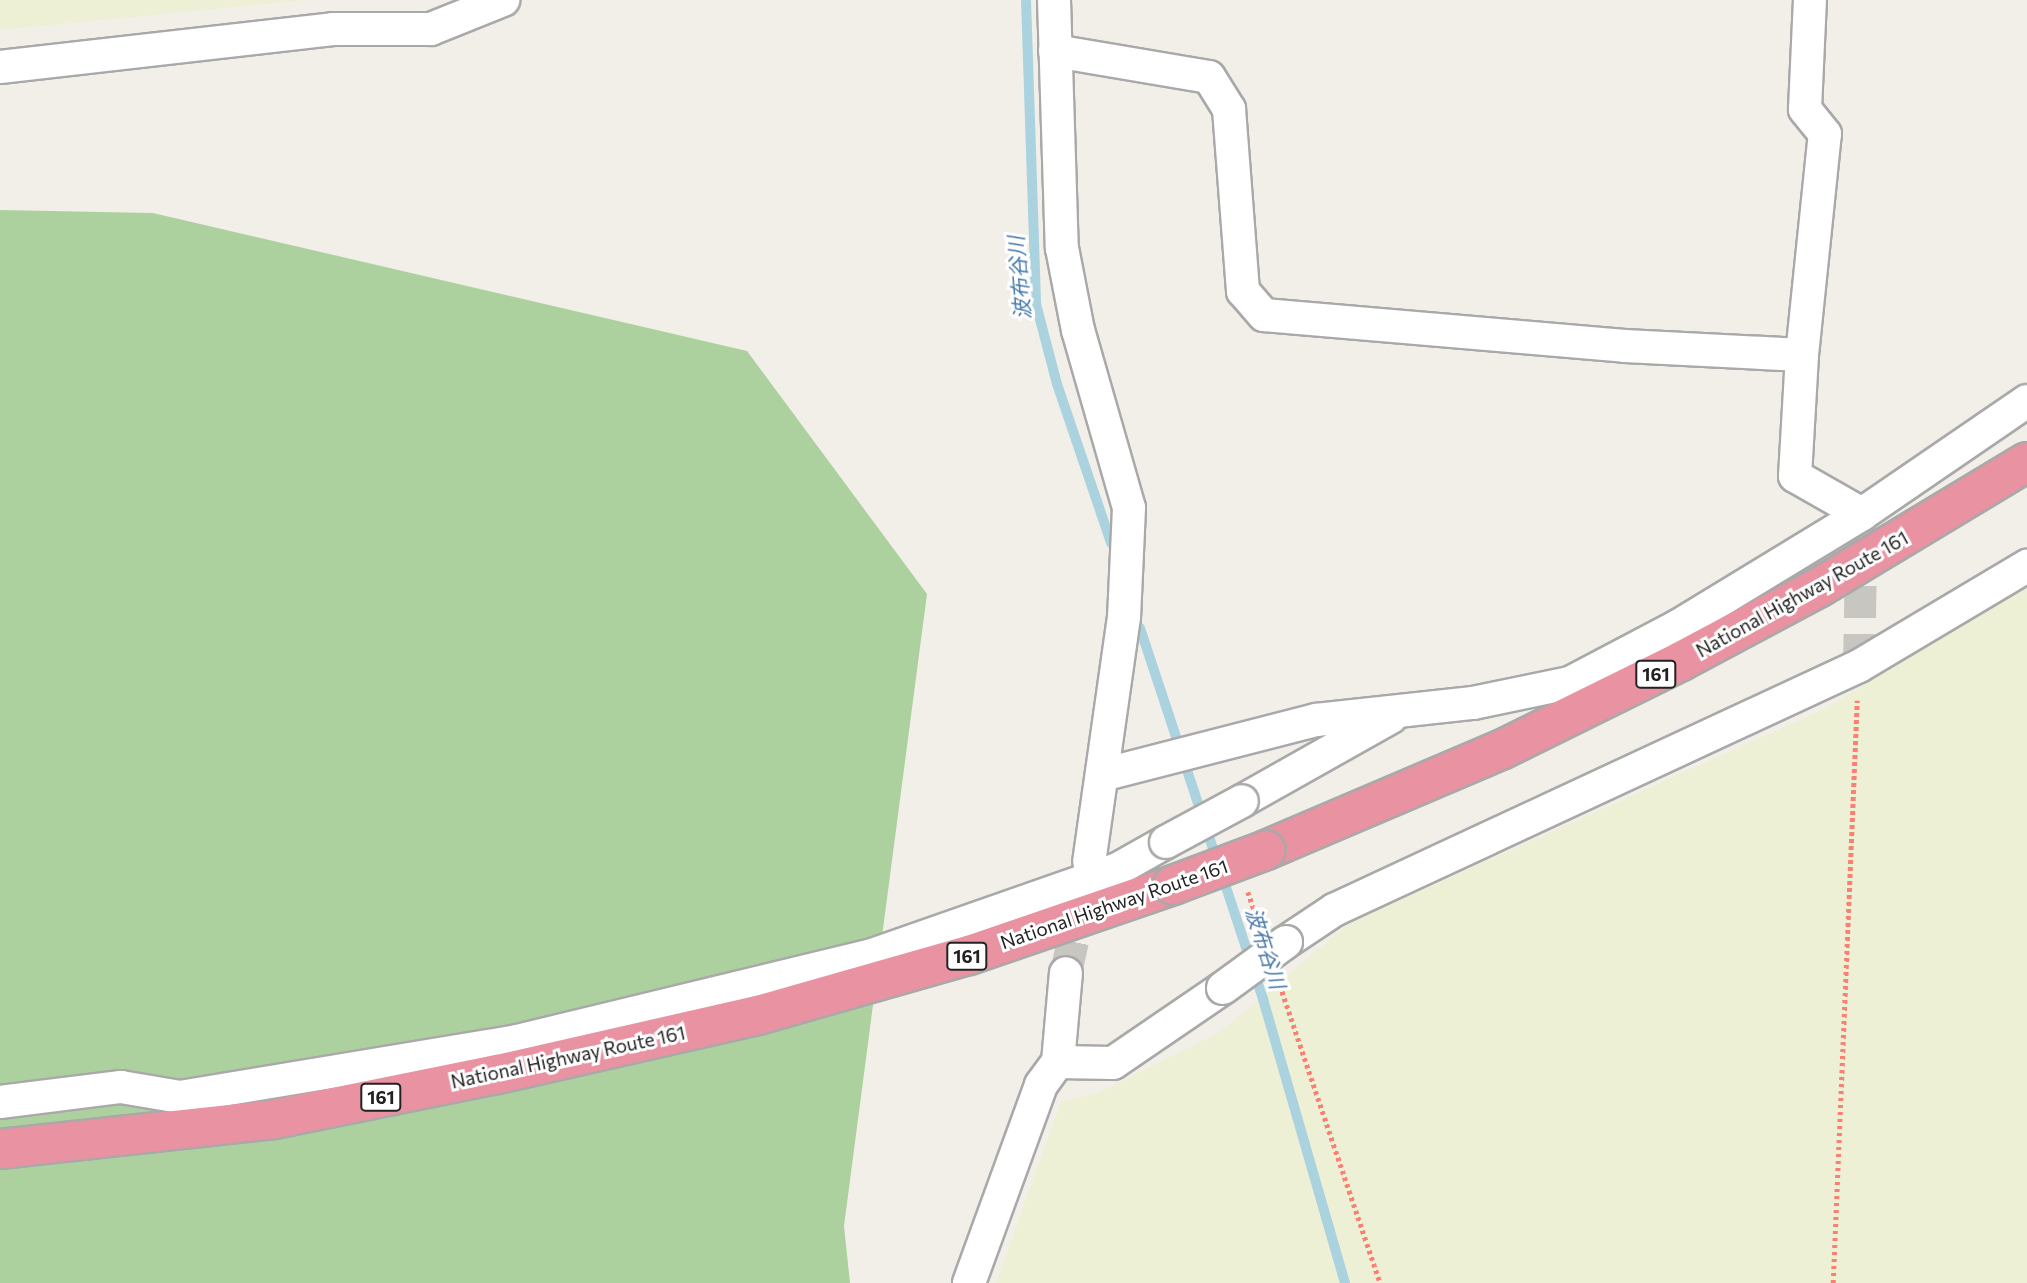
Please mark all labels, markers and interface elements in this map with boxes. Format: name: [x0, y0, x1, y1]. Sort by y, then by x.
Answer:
water label: 波布谷川: [1003, 235, 1035, 321]
street label: National Highway Route 161: [1692, 526, 1912, 662]
road number: 161: [1635, 660, 1677, 688]
street label: National Highway Route 161: [997, 854, 1231, 954]
water label: 波布谷川: [1241, 904, 1291, 992]
road number: 161: [946, 942, 988, 971]
street label: National Highway Route 161: [449, 1021, 687, 1093]
road number: 161: [360, 1082, 402, 1112]

